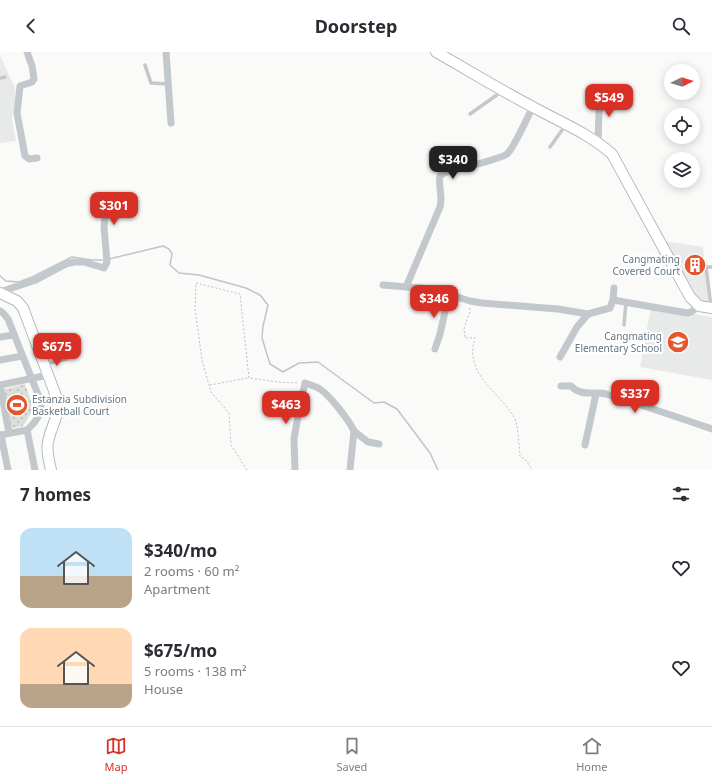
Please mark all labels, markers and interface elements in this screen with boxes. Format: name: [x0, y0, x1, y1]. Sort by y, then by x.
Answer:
text: Doorstep: [315, 14, 397, 38]
icon: back: [20, 15, 42, 37]
icon: search: [670, 15, 692, 37]
north arrow: [664, 64, 700, 100]
map controls: [664, 64, 700, 188]
pin: $549: [585, 84, 633, 118]
text: $549: [594, 88, 624, 106]
button: locate: [664, 108, 700, 144]
pin: $340: [429, 146, 477, 180]
text: $340: [438, 150, 468, 168]
button: layers: [664, 152, 700, 188]
pin: $301: [90, 192, 138, 226]
text: $301: [99, 196, 129, 214]
place label: Cangmating Covered Court: [613, 252, 680, 278]
building icon: Cangmating Covered Court: [682, 252, 708, 278]
pin: $346: [410, 285, 458, 319]
text: $346: [419, 289, 449, 307]
place label: Cangmating Elementary School: [575, 329, 662, 355]
school or university icon: Cangmating Elementary School: [665, 329, 691, 355]
pin: $675: [33, 333, 81, 367]
text: $675: [42, 337, 72, 355]
pin: $337: [611, 380, 659, 414]
text: $337: [620, 384, 650, 402]
pin: $463: [262, 391, 310, 425]
sports icon: Estanzia Subdivision Basketball Court: [4, 392, 30, 418]
place label: Estanzia Subdivision Basketball Court: [32, 392, 127, 418]
text: $463: [271, 395, 301, 413]
text: 7 homes: [20, 483, 91, 506]
icon: filters: [670, 483, 692, 505]
text: $340/mo: [144, 539, 217, 562]
icon: home: [52, 544, 100, 592]
icon: heart: [670, 557, 692, 579]
text: 2 rooms · 60 m²: [144, 562, 239, 580]
text: Apartment: [144, 580, 210, 598]
text: $675/mo: [144, 639, 217, 662]
icon: home: [52, 644, 100, 692]
icon: heart: [670, 657, 692, 679]
text: 5 rooms · 138 m²: [144, 662, 247, 680]
text: House: [144, 680, 183, 698]
tab: Map: [105, 735, 127, 774]
tab: Saved: [336, 735, 367, 774]
tab: Home: [576, 735, 608, 774]

